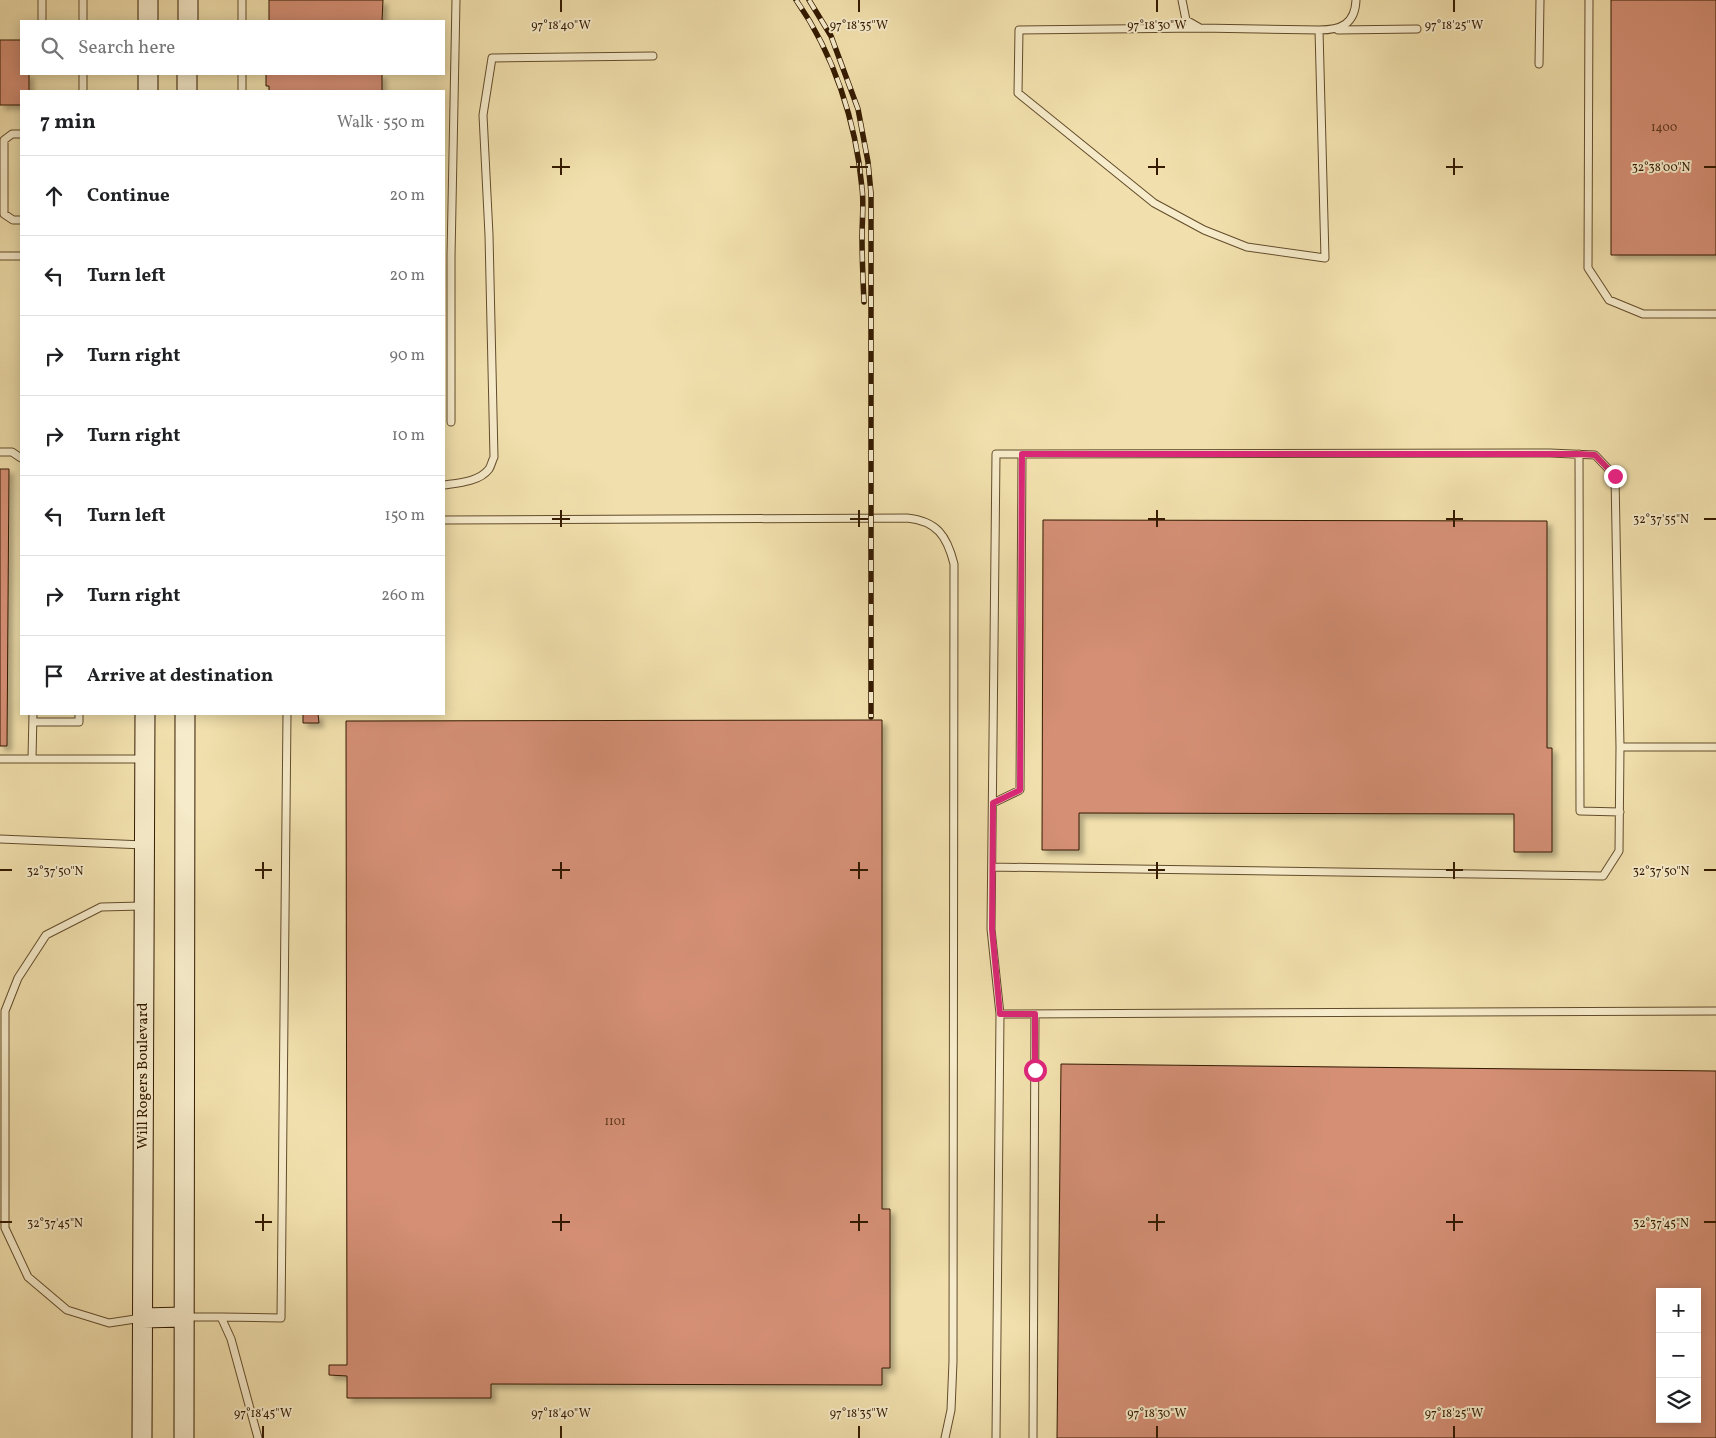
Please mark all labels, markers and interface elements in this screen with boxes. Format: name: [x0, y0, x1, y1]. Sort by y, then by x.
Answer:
text: 97°18'40"W: [531, 18, 591, 34]
text: 97°18'35"W: [830, 18, 888, 34]
text: 97°18'30"W: [1127, 18, 1187, 34]
text: 97°18'25"W: [1425, 18, 1483, 34]
search box: [20, 20, 445, 75]
icon: search: [38, 34, 66, 62]
text: Search here: [78, 35, 175, 61]
text: 7 min: [40, 108, 96, 137]
text: Walk · 550 m: [337, 112, 425, 134]
house number: 1400: [1651, 120, 1677, 136]
text: 32°38'00"N: [1632, 160, 1690, 176]
icon: ahead: [40, 182, 68, 210]
text: Continue: [87, 183, 170, 209]
text: 20 m: [390, 185, 425, 207]
icon: left: [40, 262, 68, 290]
text: Turn left: [87, 263, 166, 289]
text: 20 m: [390, 265, 425, 287]
icon: right: [40, 342, 68, 370]
text: Turn right: [87, 343, 180, 369]
text: 90 m: [389, 345, 425, 367]
icon: right: [40, 422, 68, 450]
text: Turn right: [87, 423, 180, 449]
text: 10 m: [392, 425, 425, 447]
route end: [1604, 465, 1627, 488]
icon: left: [40, 502, 68, 530]
text: Turn left: [87, 503, 166, 529]
text: 150 m: [384, 505, 425, 527]
text: 32°37'55"N: [1633, 512, 1689, 528]
icon: right: [40, 582, 68, 610]
text: Turn right: [87, 583, 180, 609]
text: 260 m: [381, 585, 425, 607]
icon: arrive: [40, 662, 68, 690]
text: Arrive at destination: [87, 663, 273, 689]
text: 32°37'50"N: [27, 864, 83, 880]
text: 32°37'50"N: [1633, 864, 1689, 880]
street label: Will Rogers Boulevard: [133, 1003, 154, 1149]
route start: [1024, 1059, 1047, 1082]
house number: 1101: [604, 1114, 626, 1130]
text: 32°37'45"N: [27, 1216, 83, 1232]
text: 32°37'45"N: [1633, 1216, 1689, 1232]
map controls: [1656, 1288, 1701, 1423]
button: +: [1656, 1288, 1701, 1333]
button: −: [1656, 1333, 1701, 1378]
button: layers: [1656, 1378, 1701, 1423]
text: 97°18'45"W: [234, 1406, 292, 1422]
text: 97°18'40"W: [531, 1406, 591, 1422]
text: 97°18'35"W: [830, 1406, 888, 1422]
text: 97°18'30"W: [1127, 1406, 1187, 1422]
text: 97°18'25"W: [1425, 1406, 1483, 1422]

